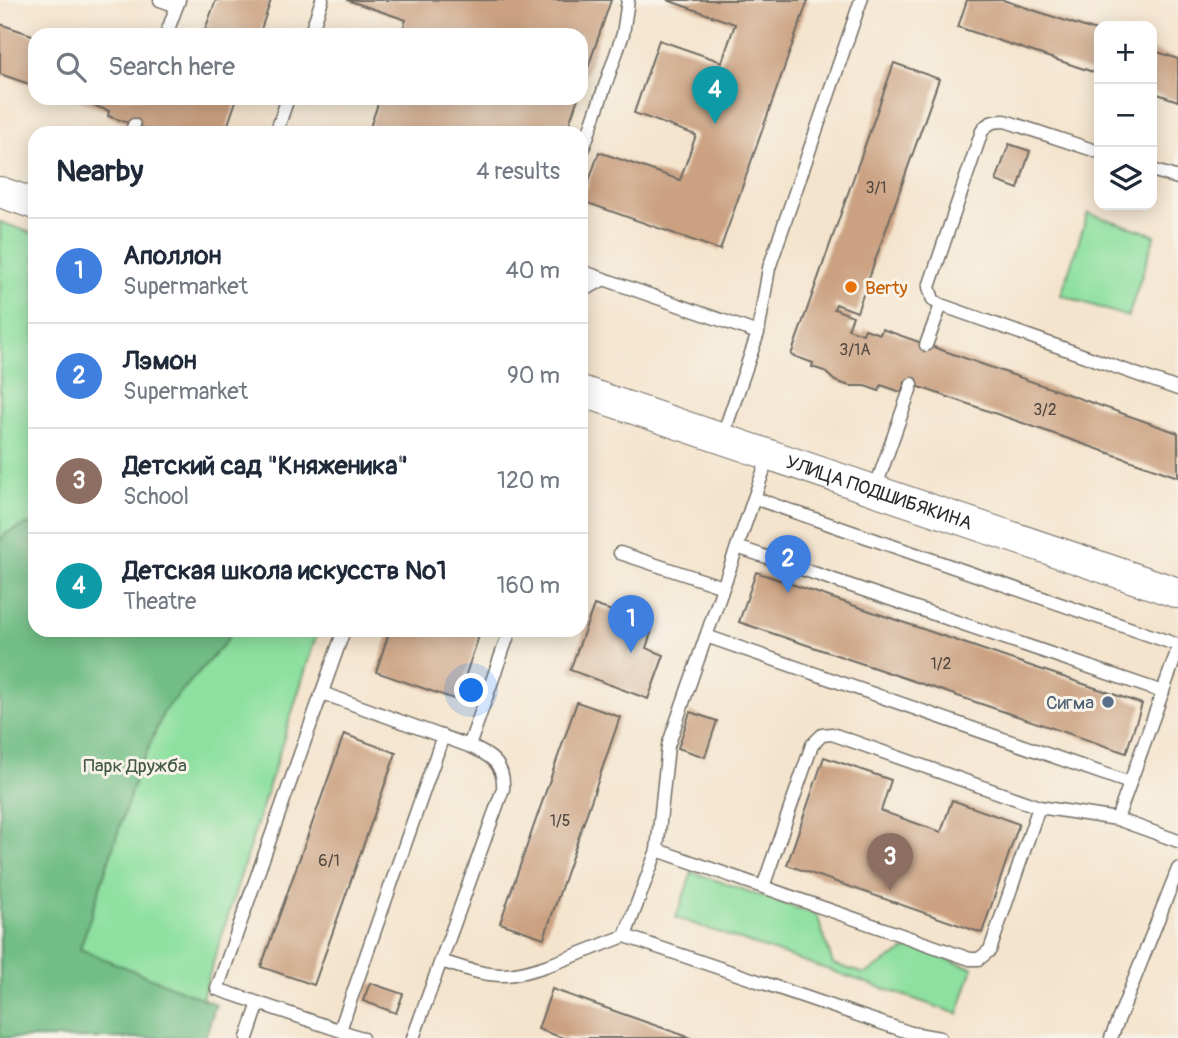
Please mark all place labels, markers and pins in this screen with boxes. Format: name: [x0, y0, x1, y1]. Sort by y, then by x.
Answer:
pin: 4: [692, 66, 738, 124]
place label: Berty: [865, 276, 908, 300]
marker: Berty: [843, 279, 859, 295]
pin: 2: [765, 535, 811, 593]
pin: 1: [608, 595, 654, 653]
place label: Сигма: [1046, 691, 1094, 715]
marker: Сигма: [1100, 694, 1116, 710]
pin: 3: [867, 833, 913, 891]

